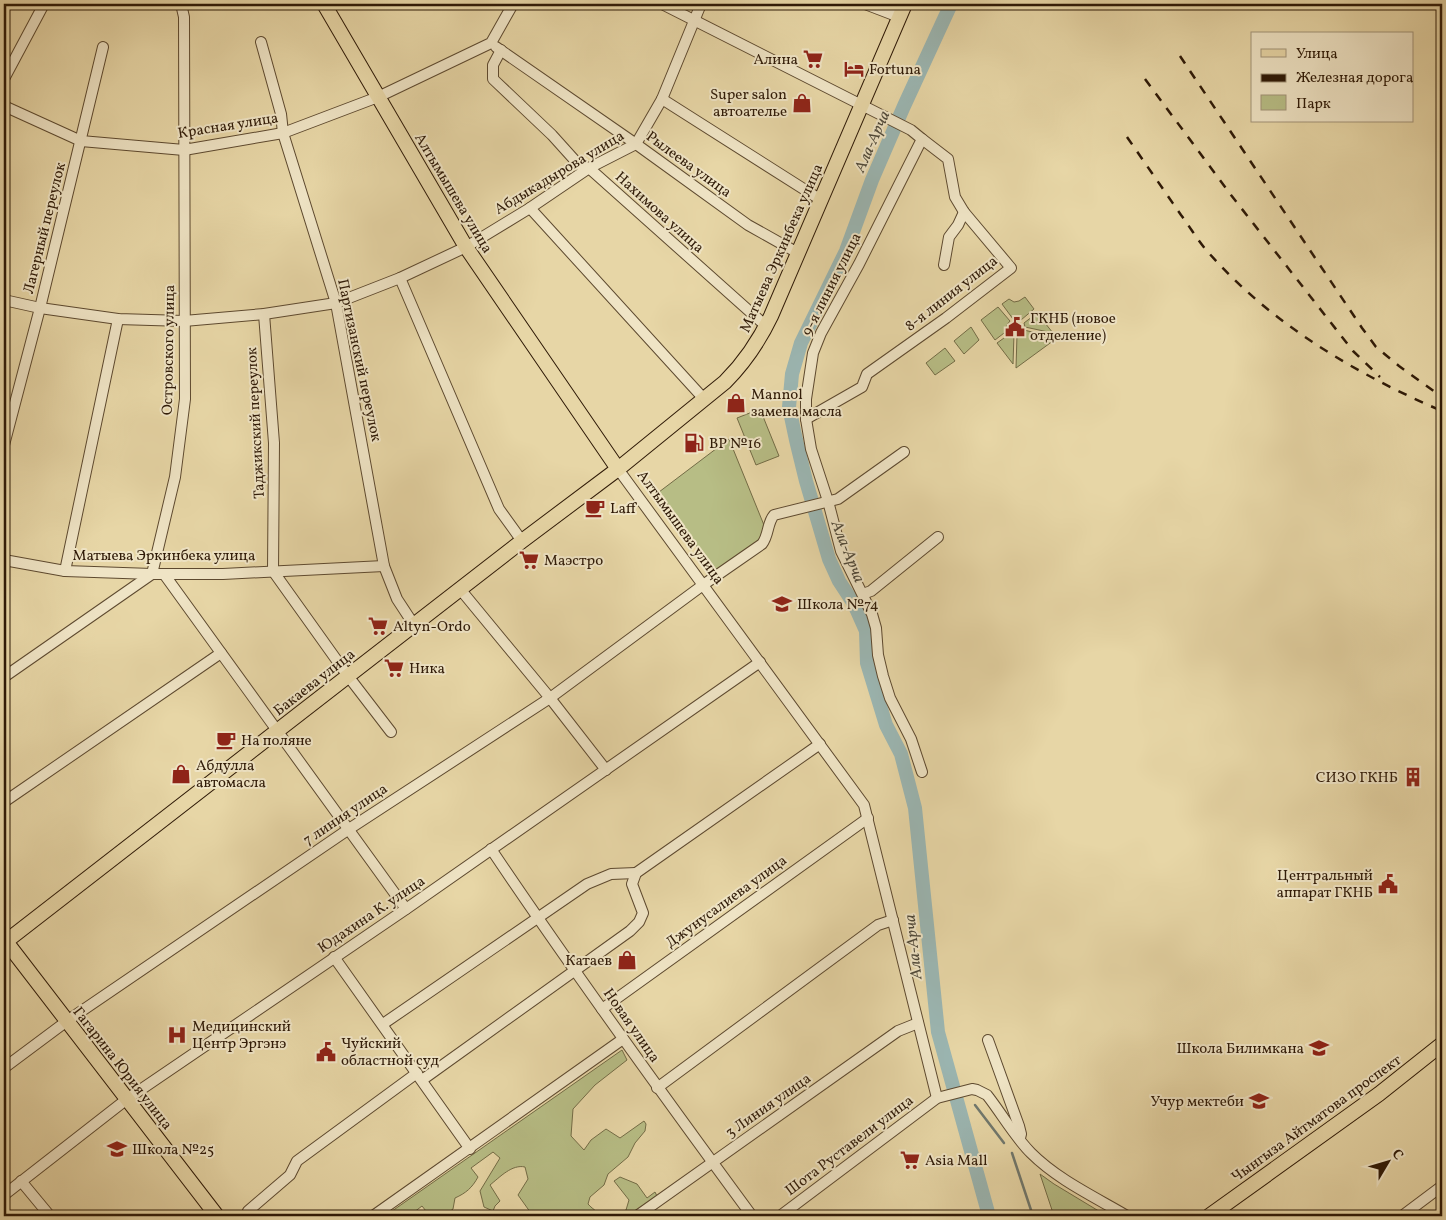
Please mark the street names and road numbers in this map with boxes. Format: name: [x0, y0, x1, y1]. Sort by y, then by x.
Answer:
street label: Красная улица: [176, 108, 280, 145]
street label: Абдыкадырова улица: [491, 126, 629, 220]
street label: Рылеева улица: [641, 127, 735, 203]
street label: Алтымышева улица: [409, 130, 497, 258]
street label: Лагерный переулок: [19, 160, 72, 296]
street label: Матыева Эркинбека улица: [736, 161, 829, 336]
street label: Нахимова улица: [610, 167, 708, 259]
street label: 9-я линия улица: [797, 230, 867, 340]
street label: 8-я линия улица: [901, 251, 1003, 337]
street label: Партизанский переулок: [331, 277, 386, 443]
street label: Островского улица: [158, 285, 181, 415]
street label: Таджикский переулок: [242, 347, 271, 499]
street label: Алтымышева улица: [631, 466, 728, 589]
street label: Матыева Эркинбека улица: [73, 546, 255, 567]
street label: Бакаева улица: [270, 645, 360, 722]
street label: 7 линия улица: [299, 779, 392, 851]
street label: Джунусалиева улица: [662, 851, 792, 954]
street label: Юдахина К. улица: [314, 871, 430, 959]
street label: Новая улица: [597, 984, 664, 1067]
street label: Гагарина Юрия улица: [67, 1003, 177, 1135]
street label: Чынгыза Айтматова проспект: [1228, 1050, 1406, 1188]
street label: 3 Линия улица: [722, 1069, 816, 1144]
street label: Шота Руставели улица: [781, 1091, 918, 1201]

